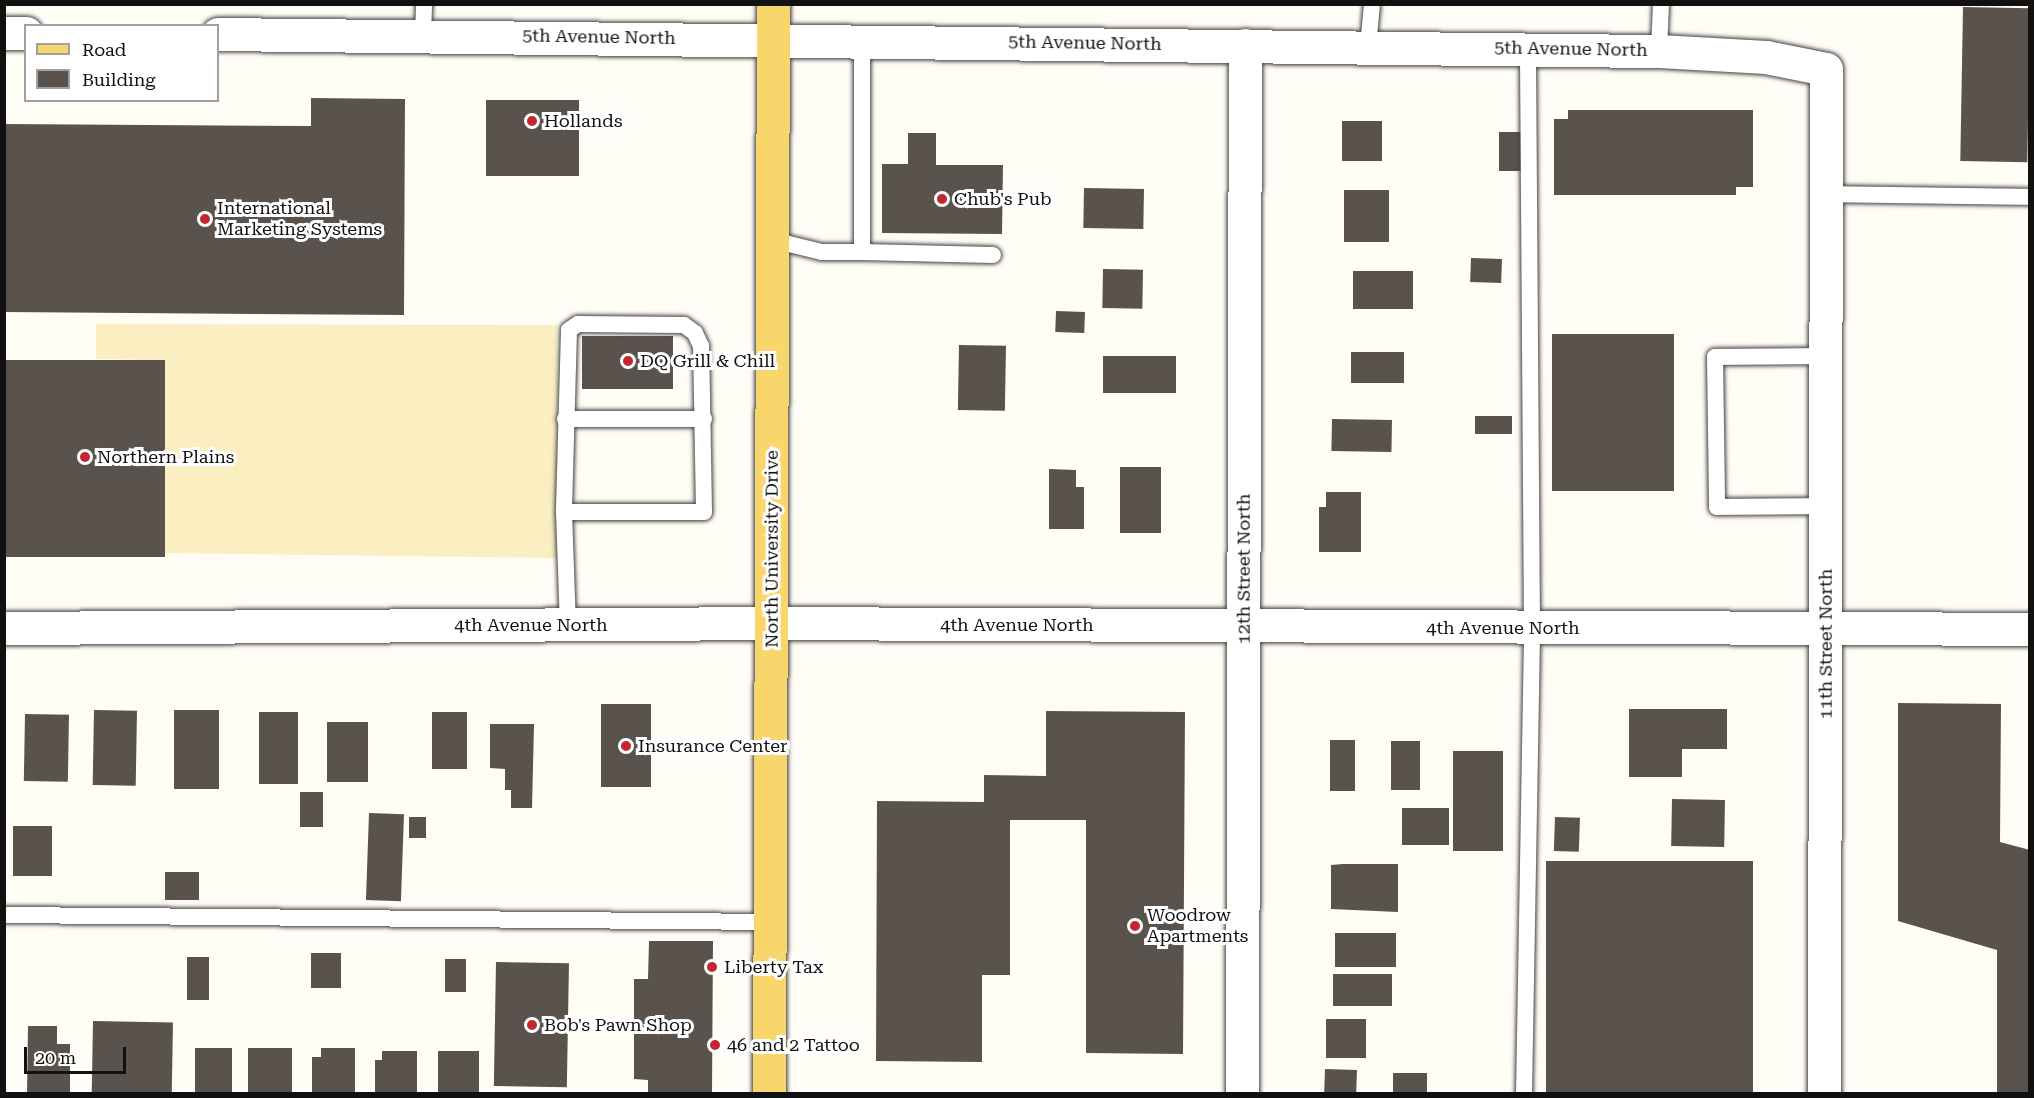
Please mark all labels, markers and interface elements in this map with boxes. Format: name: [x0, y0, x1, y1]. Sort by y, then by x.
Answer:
legend: [24, 24, 219, 102]
street label: 5th Avenue North: [522, 25, 676, 49]
street label: 5th Avenue North: [1008, 31, 1162, 55]
street label: 5th Avenue North: [1494, 37, 1648, 61]
text: Road: [82, 39, 126, 60]
text: Building: [82, 69, 156, 90]
place label: Hollands: [544, 110, 622, 132]
marker: Hollands: [525, 114, 539, 128]
place label: Chub's Pub: [954, 188, 1052, 210]
marker: Chub's Pub: [935, 192, 949, 206]
place label: International Marketing Systems: [217, 198, 382, 240]
marker: International Marketing Systems: [198, 212, 212, 226]
place label: DQ Grill & Chill: [640, 350, 775, 372]
marker: DQ Grill & Chill: [621, 354, 635, 368]
place label: Northern Plains: [97, 446, 234, 468]
marker: Northern Plains: [78, 450, 92, 464]
street label: North University Drive: [761, 450, 783, 648]
street label: 12th Street North: [1233, 494, 1255, 644]
street label: 11th Street North: [1815, 569, 1837, 719]
street label: 4th Avenue North: [454, 614, 608, 636]
street label: 4th Avenue North: [940, 614, 1094, 636]
street label: 4th Avenue North: [1426, 617, 1580, 639]
place label: Insurance Center: [638, 735, 787, 757]
marker: Insurance Center: [619, 739, 633, 753]
place label: Woodrow Apartments: [1147, 905, 1248, 948]
marker: Woodrow Apartments: [1128, 919, 1142, 933]
place label: Liberty Tax: [724, 956, 823, 978]
marker: Liberty Tax: [705, 960, 719, 974]
place label: Bob's Pawn Shop: [544, 1014, 692, 1036]
marker: Bob's Pawn Shop: [525, 1018, 539, 1032]
place label: 46 and 2 Tattoo: [727, 1034, 860, 1056]
scale bar: [27, 1035, 129, 1073]
marker: 46 and 2 Tattoo: [708, 1038, 722, 1052]
text: 20 m: [35, 1047, 76, 1068]

